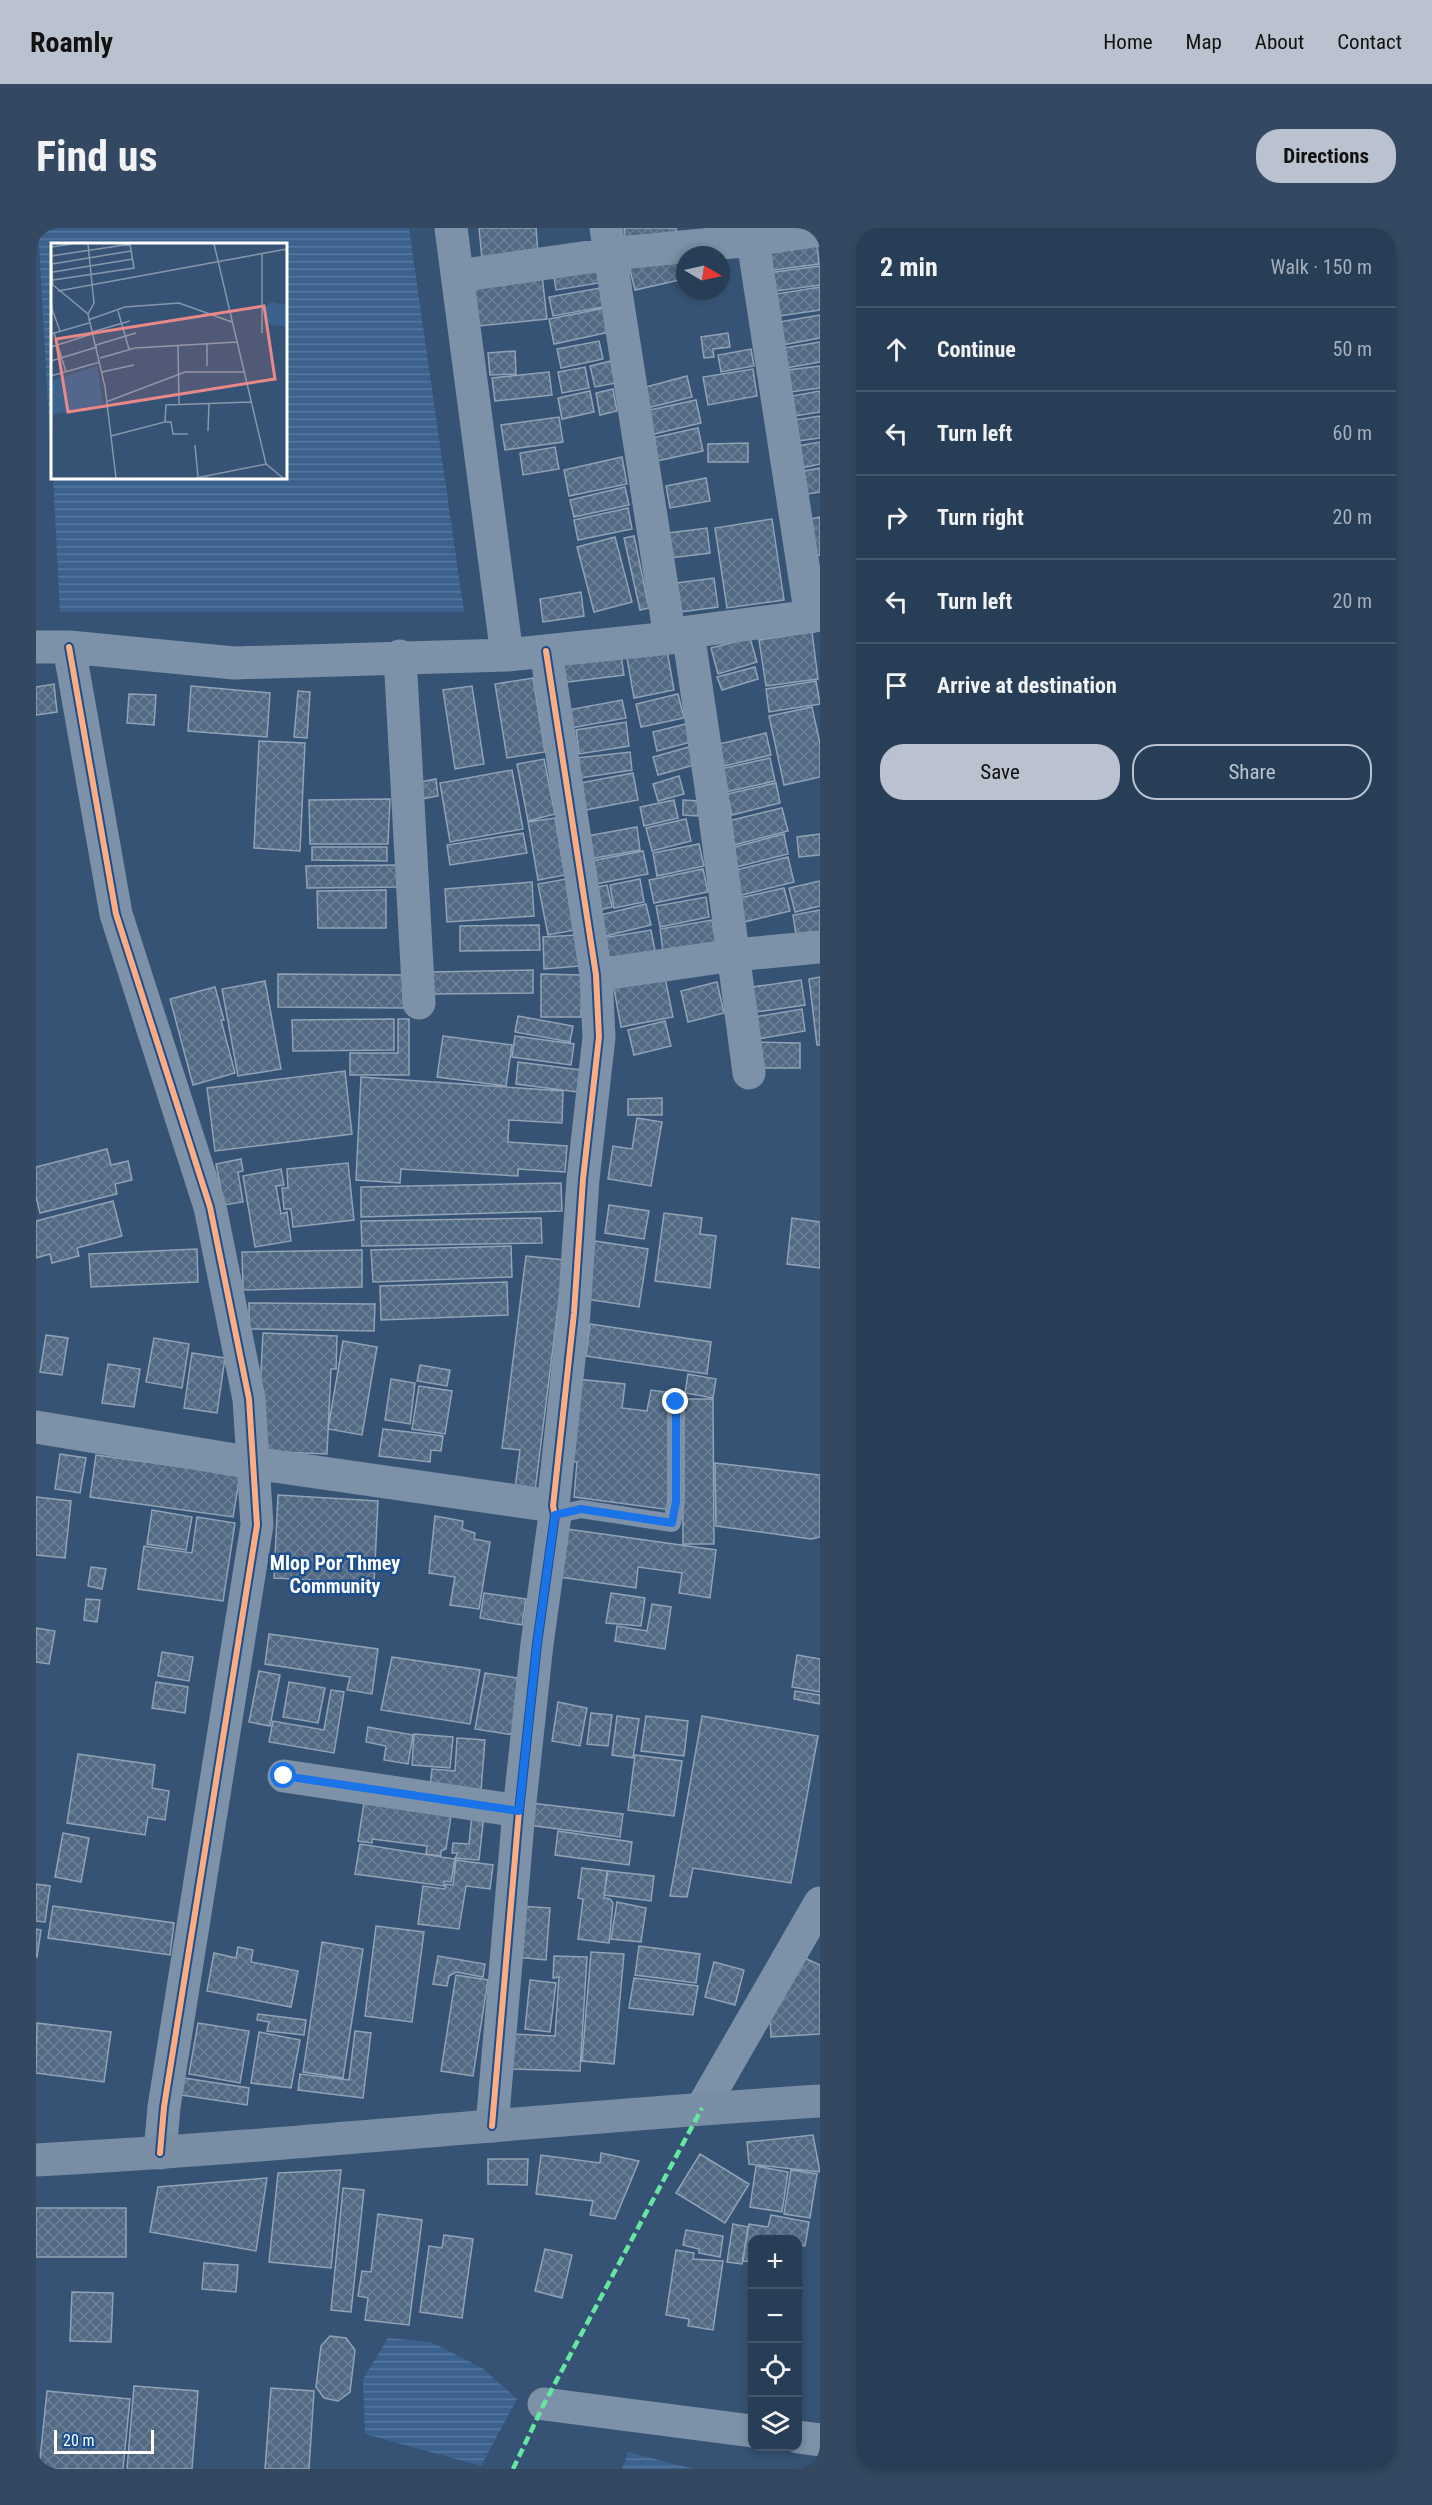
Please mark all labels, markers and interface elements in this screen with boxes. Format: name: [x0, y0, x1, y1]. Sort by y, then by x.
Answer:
text: Roamly: [30, 26, 113, 59]
text: Home: [1103, 30, 1153, 54]
text: Map: [1186, 30, 1222, 54]
text: About: [1255, 30, 1304, 54]
text: Contact: [1337, 30, 1402, 54]
button: Directions: [1256, 129, 1396, 183]
text: Find us: [36, 132, 157, 181]
inset map: [51, 243, 286, 478]
north arrow: [676, 246, 730, 300]
text: 2 min: [880, 252, 938, 282]
text: Walk · 150 m: [1271, 255, 1372, 279]
icon: ahead: [880, 333, 913, 366]
text: Continue: [937, 337, 1016, 362]
text: 50 m: [1333, 337, 1372, 361]
icon: left: [880, 417, 913, 450]
text: Turn left: [937, 421, 1012, 446]
text: 60 m: [1333, 421, 1372, 445]
icon: right: [880, 501, 913, 534]
text: Turn right: [937, 505, 1024, 530]
text: 20 m: [1333, 505, 1372, 529]
icon: left: [880, 585, 913, 618]
text: Turn left: [937, 589, 1012, 614]
text: 20 m: [1333, 589, 1372, 613]
icon: arrive: [880, 669, 913, 702]
text: Arrive at destination: [937, 673, 1117, 698]
button: Save: [880, 744, 1120, 800]
button: Share: [1132, 744, 1372, 800]
route end: [662, 1388, 688, 1414]
district label: Mlop Por Thmey Community: [270, 1551, 400, 1598]
route start: [270, 1762, 296, 1788]
map controls: [748, 2235, 802, 2451]
button: +: [748, 2235, 802, 2289]
button: −: [748, 2289, 802, 2343]
button: locate: [748, 2343, 802, 2397]
button: layers: [748, 2397, 802, 2451]
scale bar: [54, 2427, 154, 2454]
text: 20 m: [63, 2431, 95, 2450]

